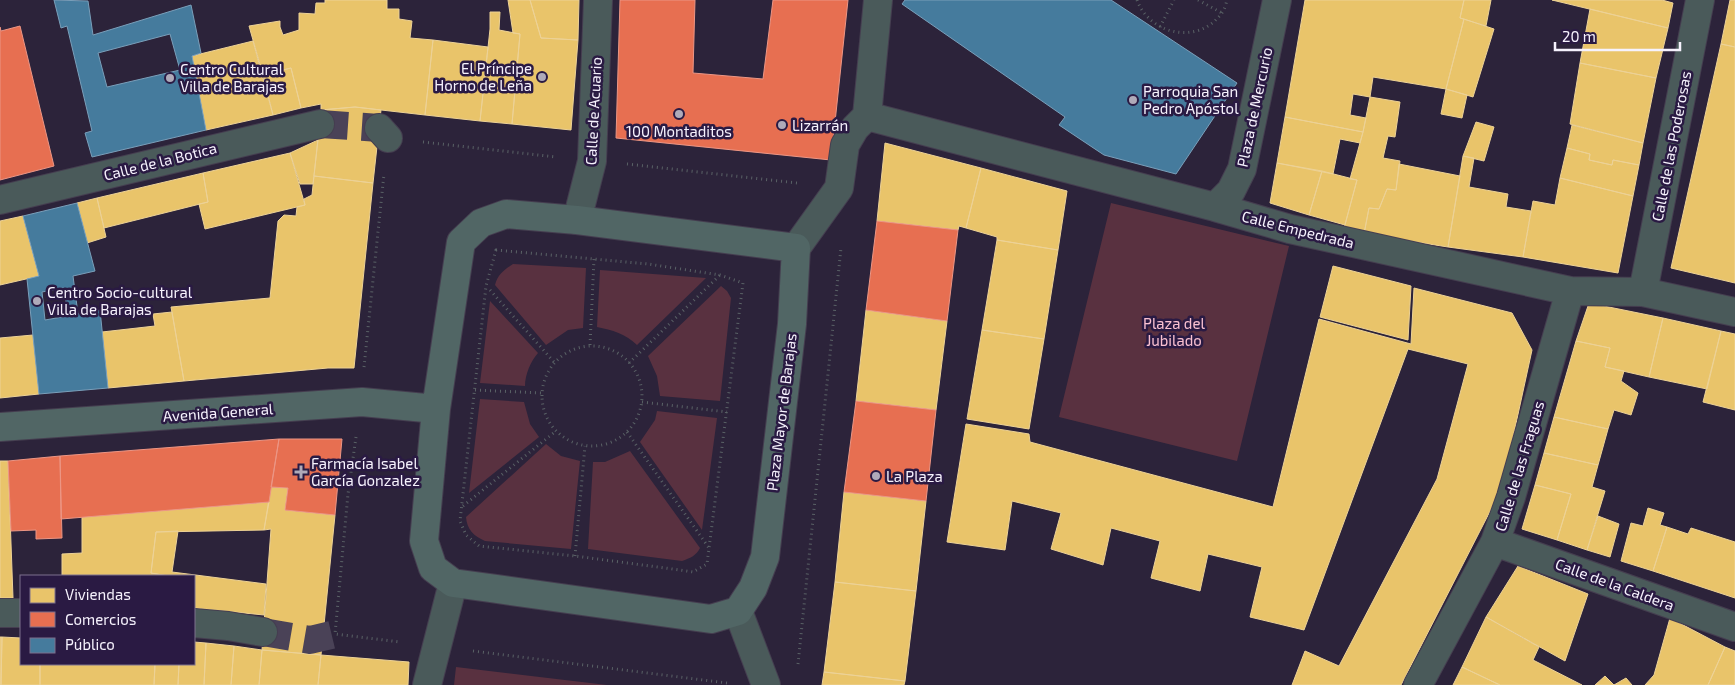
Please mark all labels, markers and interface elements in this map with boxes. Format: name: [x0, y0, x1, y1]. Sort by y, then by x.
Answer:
scale bar: [1555, 20, 1680, 52]
text: 20 m: [1562, 27, 1596, 45]
street label: Plaza de Mercurio: [1233, 45, 1275, 169]
street label: Calle de Acuario: [581, 56, 605, 166]
place label: El Príncipe Horno de Leña: [434, 59, 532, 94]
place label: Centro Cultural Villa de Barajas: [180, 60, 285, 96]
street label: Calle de las Poderosas: [1648, 69, 1694, 223]
marker: El Príncipe Horno de Leña: [536, 71, 548, 83]
marker: Centro Cultural Villa de Barajas: [164, 72, 176, 84]
place label: Parroquia San Pedro Apóstol: [1143, 82, 1239, 117]
marker: Parroquia San Pedro Apóstol: [1127, 94, 1139, 106]
marker: 100 Montaditos: [673, 108, 685, 120]
place label: Lizarrán: [792, 116, 848, 134]
marker: Lizarrán: [776, 119, 788, 131]
place label: 100 Montaditos: [626, 122, 732, 140]
street label: Calle de la Botica: [102, 138, 218, 184]
street label: Calle Empedrada: [1240, 206, 1356, 252]
place label: Centro Socio-cultural Villa de Barajas: [47, 283, 193, 319]
marker: Centro Socio-cultural Villa de Barajas: [31, 295, 43, 307]
park label: Plaza del Jubilado: [1143, 314, 1205, 349]
street label: Plaza Mayor de Barajas: [762, 332, 801, 492]
street label: Avenida General: [162, 399, 274, 425]
street label: Calle de las Fraguas: [1491, 399, 1547, 533]
place label: Farmacía Isabel García Gonzalez: [311, 454, 420, 489]
marker: Farmacía Isabel García Gonzalez: [295, 466, 307, 478]
place label: La Plaza: [886, 467, 943, 485]
marker: La Plaza: [870, 470, 882, 482]
street label: Calle de la Caldera: [1553, 554, 1677, 614]
legend: [20, 575, 195, 665]
text: Viviendas: [65, 585, 131, 603]
text: Comercios: [65, 610, 136, 628]
text: Público: [65, 635, 115, 653]

